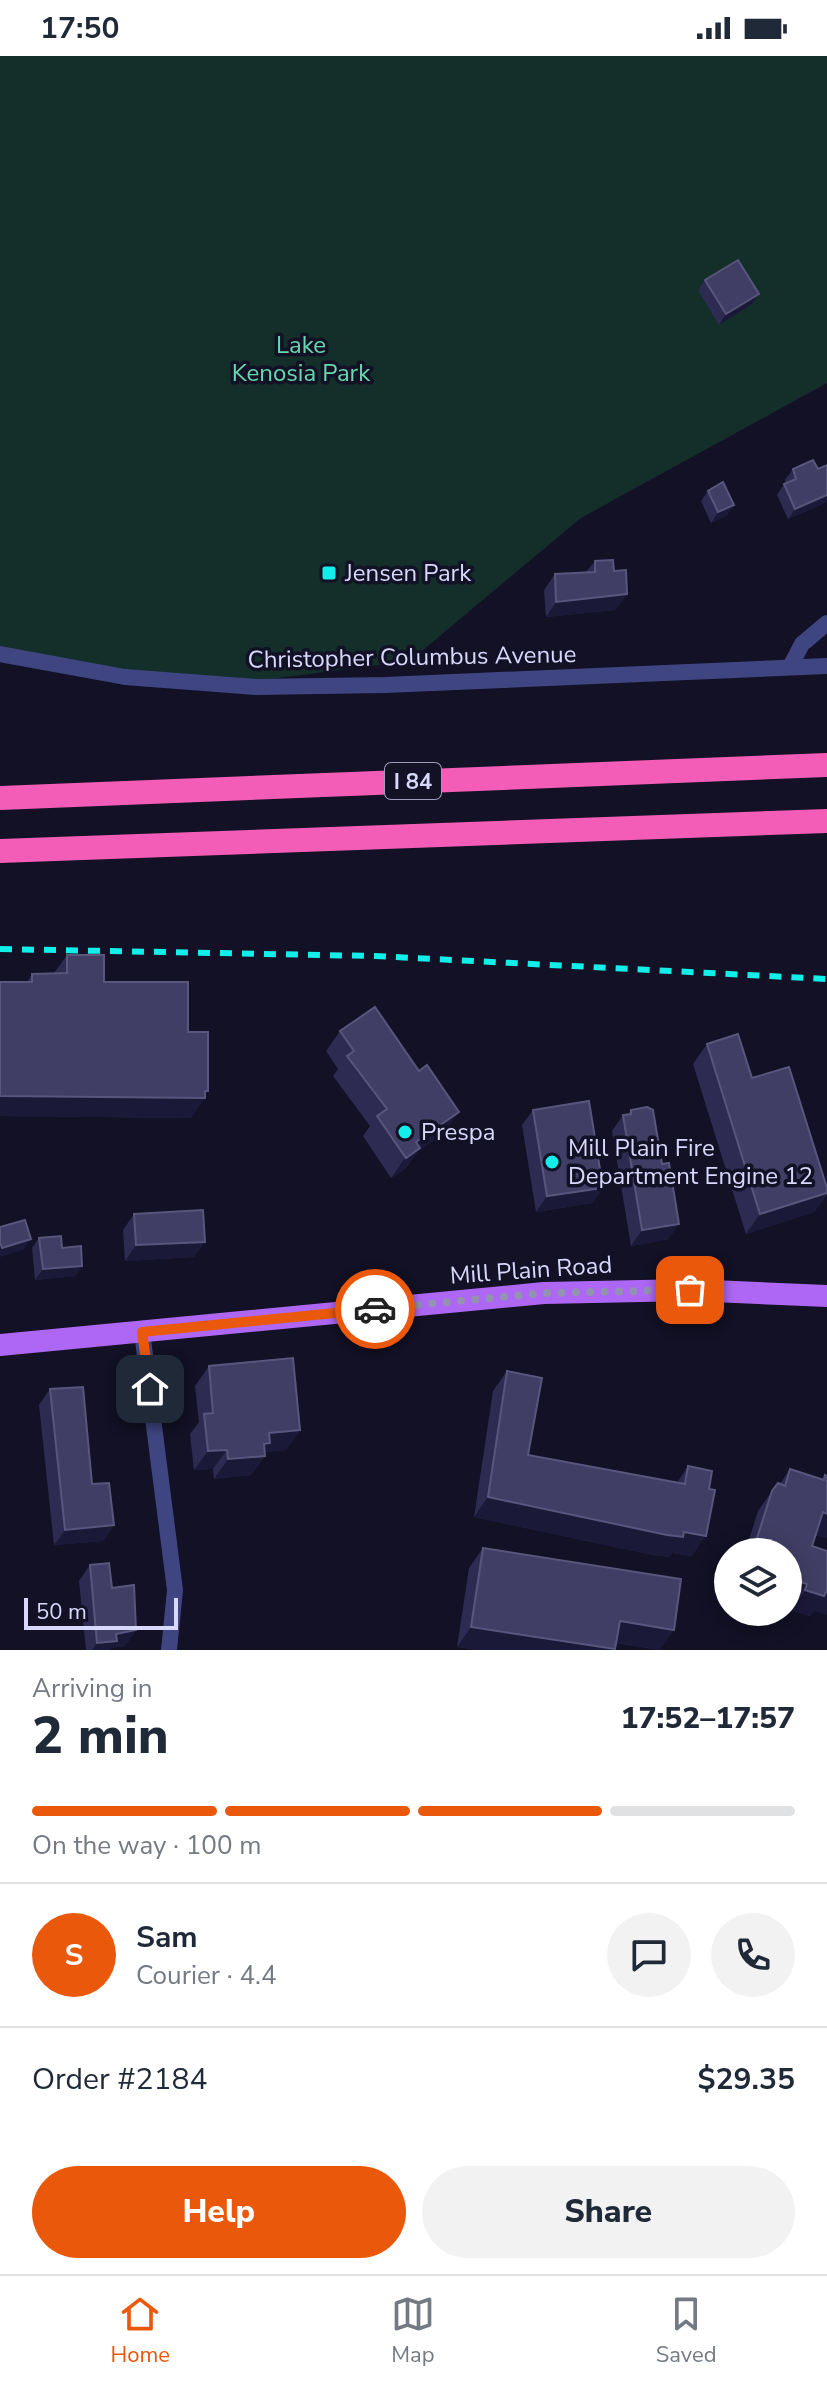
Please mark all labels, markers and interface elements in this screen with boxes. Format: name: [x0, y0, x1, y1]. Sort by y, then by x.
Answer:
text: 17:50: [40, 8, 119, 49]
park label: Lake Kenosia Park: [232, 329, 371, 389]
place label: Jensen Park: [344, 557, 472, 589]
marker: Jensen Park: [320, 564, 338, 582]
street label: Christopher Columbus Avenue: [247, 638, 577, 676]
road number: I 84: [385, 763, 441, 799]
place label: Prespa: [421, 1116, 495, 1148]
marker: Prespa: [396, 1123, 414, 1141]
place label: Mill Plain Fire Department Engine 12: [568, 1132, 813, 1192]
marker: Mill Plain Fire Department Engine 12: [543, 1153, 561, 1171]
street label: Mill Plain Road: [449, 1248, 613, 1292]
pin: [656, 1256, 724, 1324]
icon: bag: [668, 1268, 712, 1312]
courier: [335, 1269, 415, 1349]
icon: car: [353, 1287, 397, 1331]
pin: [116, 1355, 184, 1423]
icon: home: [128, 1367, 172, 1411]
map controls: [714, 1538, 802, 1626]
button: layers: [714, 1538, 802, 1626]
scale bar: [24, 1594, 178, 1630]
text: 50 m: [36, 1597, 87, 1627]
text: Arriving in: [32, 1671, 153, 1706]
text: 17:52–17:57: [620, 1698, 795, 1739]
text: 2 min: [32, 1700, 169, 1771]
text: On the way · 100 m: [32, 1828, 261, 1863]
button: chat: [607, 1913, 691, 1997]
button: phone: [711, 1913, 795, 1997]
text: Sam: [136, 1917, 198, 1958]
text: S: [65, 1935, 83, 1976]
text: Courier · 4.4: [136, 1958, 277, 1993]
text: Order #2184: [32, 2059, 207, 2100]
text: $29.35: [698, 2059, 795, 2100]
button: Help: [32, 2166, 406, 2258]
button: Share: [422, 2166, 795, 2258]
tab: Home: [110, 2292, 170, 2370]
tab: Map: [391, 2292, 435, 2370]
tab: Saved: [656, 2292, 717, 2370]

